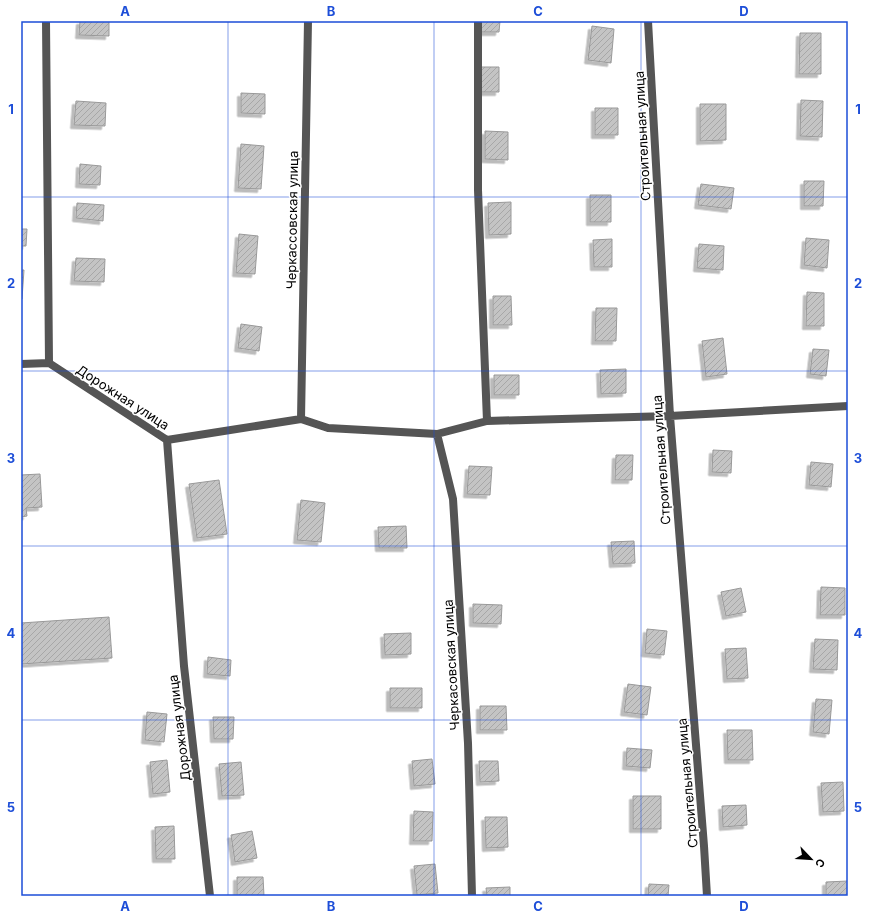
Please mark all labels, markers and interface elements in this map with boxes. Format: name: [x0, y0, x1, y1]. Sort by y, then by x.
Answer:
text: A: [120, 3, 130, 19]
text: B: [327, 3, 336, 19]
text: C: [533, 3, 543, 19]
text: D: [739, 3, 749, 19]
street label: Строительная улица: [631, 71, 653, 201]
text: 1: [8, 101, 14, 117]
text: 1: [855, 101, 861, 117]
street label: Черкассовская улица: [283, 151, 301, 289]
text: 2: [7, 275, 15, 291]
text: 2: [854, 275, 862, 291]
street label: Дорожная улица: [74, 361, 172, 433]
street label: Строительная улица: [648, 395, 674, 525]
text: 3: [7, 450, 15, 466]
text: 3: [854, 450, 862, 466]
street label: Черкасовская улица: [440, 599, 462, 731]
text: 4: [7, 625, 16, 641]
text: 4: [854, 625, 863, 641]
street label: Дорожная улица: [165, 674, 193, 782]
street label: Строительная улица: [673, 717, 701, 849]
text: 5: [7, 799, 15, 815]
text: 5: [854, 799, 862, 815]
north arrow: [791, 839, 831, 879]
text: С: [812, 857, 828, 870]
text: A: [120, 898, 130, 914]
text: B: [327, 898, 336, 914]
text: C: [533, 898, 543, 914]
text: D: [739, 898, 749, 914]

